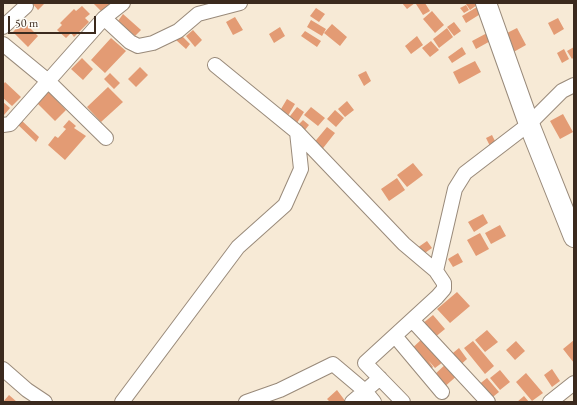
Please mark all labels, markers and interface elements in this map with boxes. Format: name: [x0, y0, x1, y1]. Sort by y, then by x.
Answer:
scale bar: [10, 8, 98, 34]
text: 50 m: [15, 15, 38, 31]

